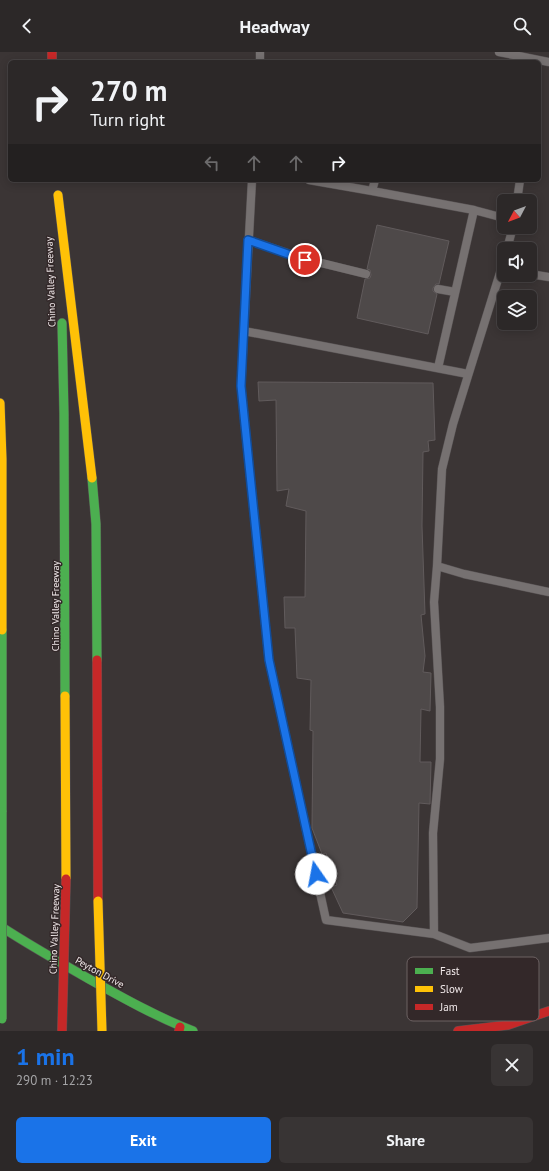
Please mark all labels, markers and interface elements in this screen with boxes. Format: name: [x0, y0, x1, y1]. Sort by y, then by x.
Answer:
icon: back: [16, 15, 38, 37]
text: Headway: [239, 15, 310, 38]
icon: search: [511, 15, 533, 37]
text: 270 m: [90, 72, 167, 109]
icon: right: [24, 76, 76, 128]
text: Turn right: [90, 108, 165, 131]
icon: left: [201, 152, 223, 174]
icon: ahead: [243, 152, 265, 174]
icon: ahead: [285, 152, 307, 174]
icon: right: [327, 152, 349, 174]
north arrow: [497, 194, 537, 234]
map controls: [497, 194, 537, 330]
street label: Chino Valley Freeway: [42, 236, 59, 327]
button: sound: [497, 242, 537, 282]
pin: [288, 243, 322, 277]
icon: arrive: [294, 249, 316, 271]
button: layers: [497, 290, 537, 330]
street label: Chino Valley Freeway: [49, 560, 62, 651]
position arrow: [295, 853, 337, 895]
street label: Chino Valley Freeway: [46, 883, 63, 974]
street label: Peyton Drive: [73, 954, 127, 991]
legend: [407, 957, 539, 1021]
text: Fast: [440, 964, 460, 978]
text: Slow: [440, 982, 463, 996]
text: Jam: [439, 1000, 458, 1014]
text: 1 min: [16, 1041, 75, 1072]
button: close: [491, 1044, 533, 1086]
text: 290 m · 12:23: [16, 1072, 93, 1089]
button: Exit: [16, 1117, 271, 1163]
button: Share: [279, 1117, 533, 1163]

